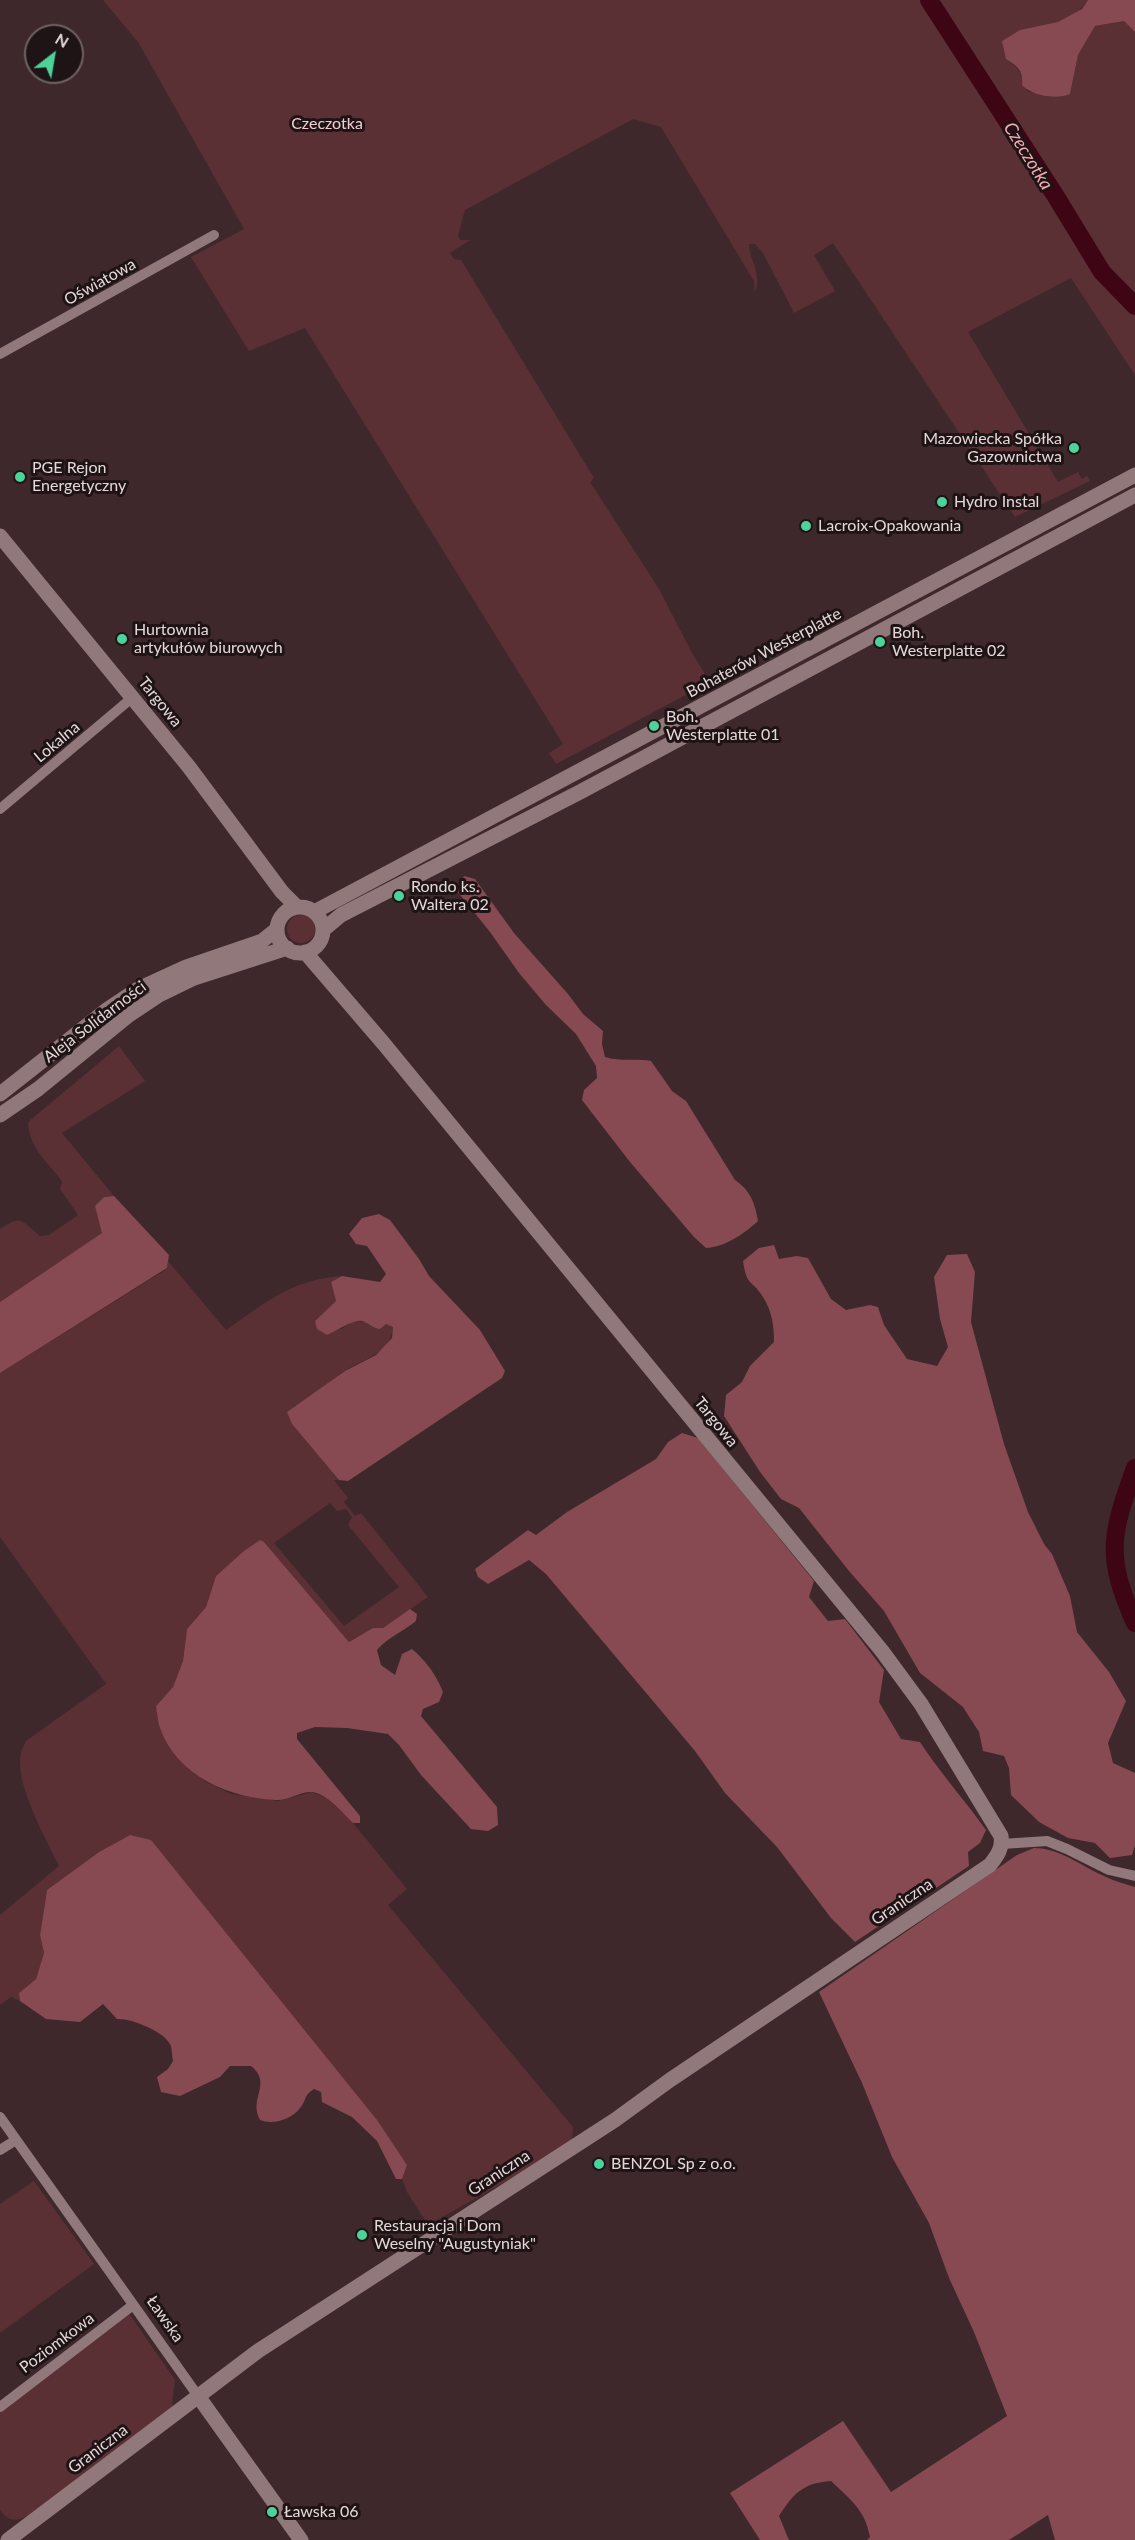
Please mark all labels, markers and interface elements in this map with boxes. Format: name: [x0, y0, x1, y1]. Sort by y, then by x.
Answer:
north arrow: [24, 24, 84, 84]
text: N: [52, 29, 73, 51]
park label: Czeczotka: [291, 114, 363, 134]
water label: Czeczotka: [999, 118, 1057, 194]
street label: Oświatowa: [61, 254, 139, 310]
place label: Mazowiecka Spółka Gazownictwa: [923, 429, 1062, 467]
marker: Mazowiecka Spółka Gazownictwa: [1067, 441, 1081, 455]
place label: PGE Rejon Energetyczny: [32, 458, 126, 496]
marker: PGE Rejon Energetyczny: [13, 470, 27, 484]
place label: Hydro Instal: [954, 492, 1039, 512]
marker: Hydro Instal: [935, 495, 949, 509]
place label: Lacroix-Opakowania: [818, 516, 961, 536]
marker: Lacroix-Opakowania: [799, 519, 813, 533]
street label: Bohaterów Westerplatte: [683, 604, 845, 702]
place label: Hurtownia artykułów biurowych: [134, 620, 283, 658]
place label: Boh. Westerplatte 02: [892, 623, 1006, 661]
marker: Hurtownia artykułów biurowych: [115, 632, 129, 646]
marker: Boh. Westerplatte 02: [873, 635, 887, 649]
street label: Targowa: [134, 673, 186, 731]
place label: Boh. Westerplatte 01: [666, 707, 780, 745]
street label: Lokalna: [30, 717, 84, 767]
marker: Boh. Westerplatte 01: [647, 719, 661, 733]
place label: Rondo ks. Waltera 02: [411, 877, 489, 915]
marker: Rondo ks. Waltera 02: [392, 889, 406, 903]
street label: Aleja Solidarności: [40, 977, 150, 1067]
street label: Targowa: [690, 1393, 742, 1451]
street label: Graniczna: [868, 1875, 936, 1929]
street label: Graniczna: [465, 2146, 533, 2200]
place label: BENZOL Sp z o.o.: [611, 2154, 736, 2174]
marker: BENZOL Sp z o.o.: [592, 2157, 606, 2171]
place label: Restauracja i Dom Weselny "Augustyniak": [374, 2216, 536, 2254]
marker: Restauracja i Dom Weselny "Augustyniak": [355, 2228, 369, 2242]
street label: Ławska: [142, 2292, 188, 2346]
street label: Poziomkowa: [16, 2309, 98, 2377]
street label: Graniczna: [64, 2420, 132, 2478]
place label: Ławska 06: [284, 2502, 359, 2522]
marker: Ławska 06: [265, 2505, 279, 2519]

